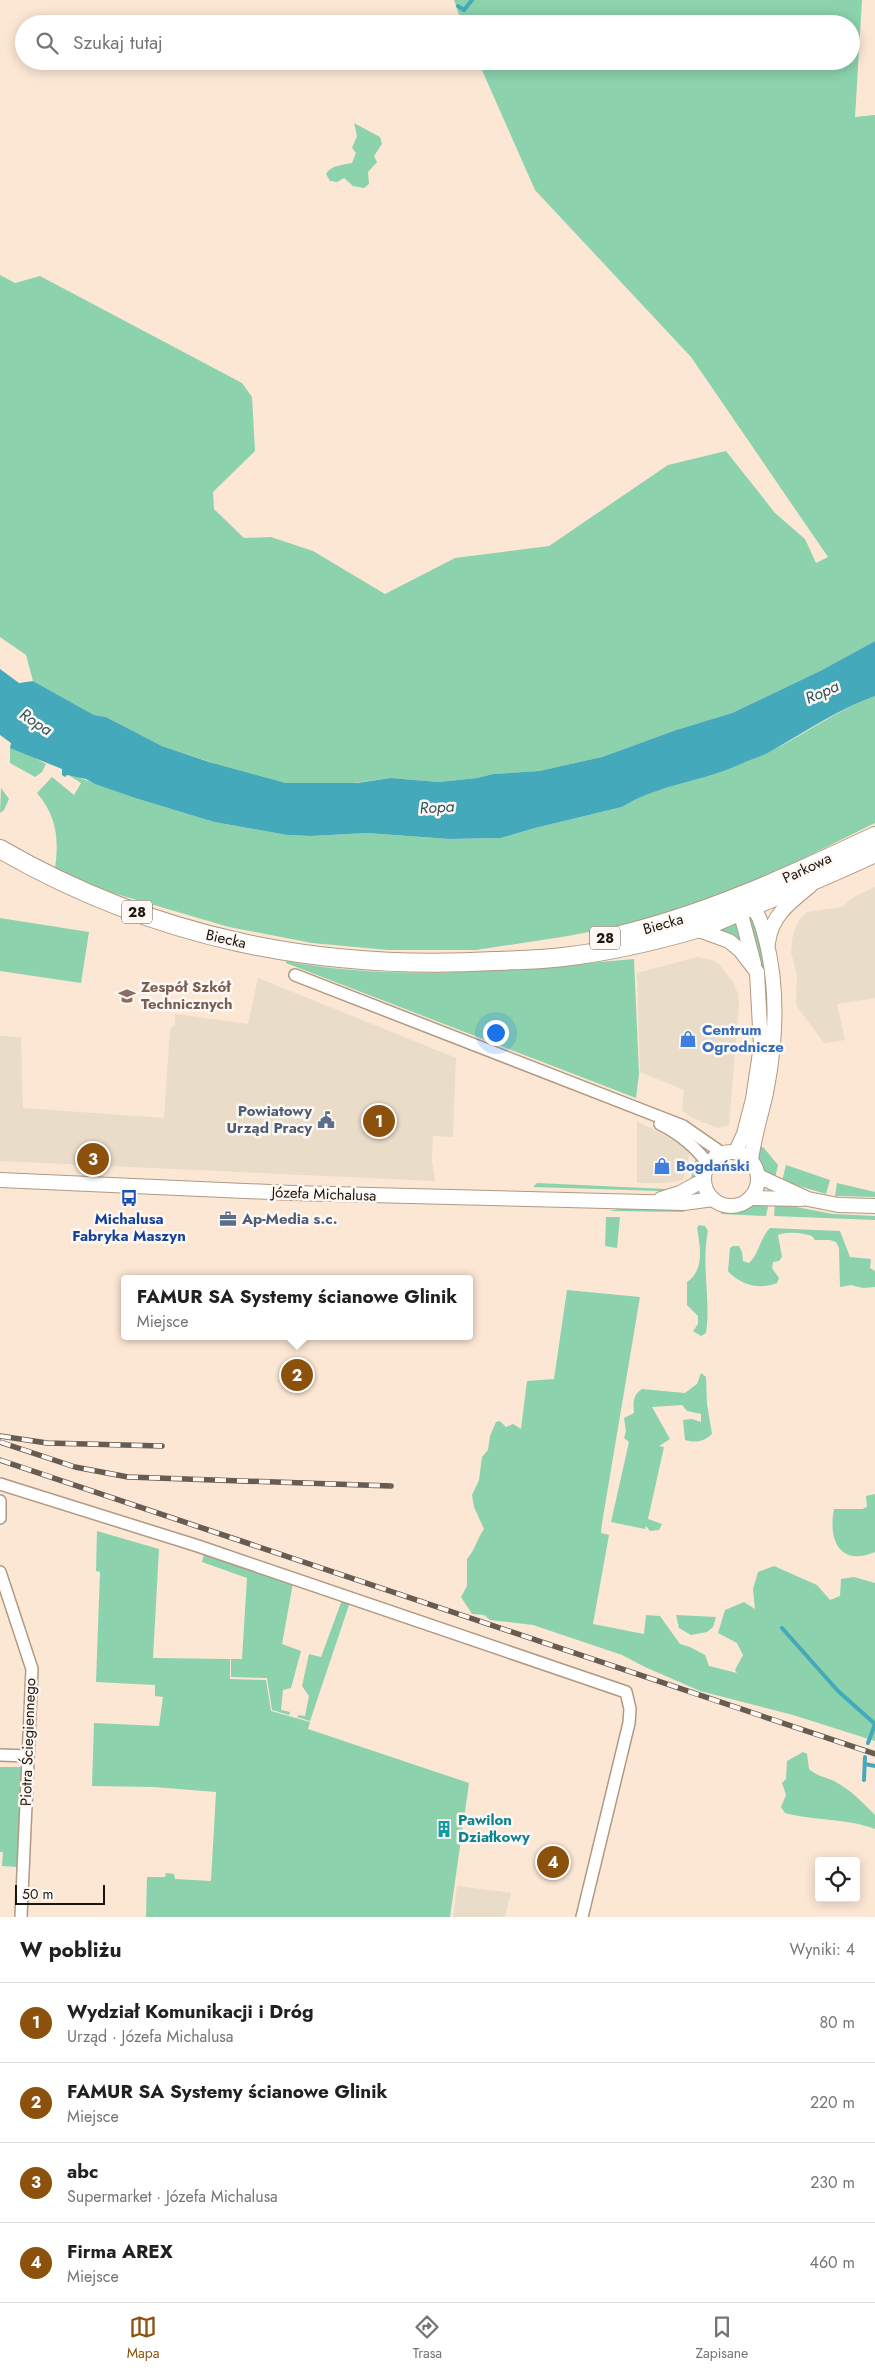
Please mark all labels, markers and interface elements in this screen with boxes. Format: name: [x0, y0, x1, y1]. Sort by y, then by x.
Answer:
search box: [15, 15, 860, 70]
icon: search: [33, 29, 61, 57]
text: Szukaj tutaj: [73, 29, 163, 56]
water label: Ropa: [801, 674, 843, 710]
water label: Ropa: [15, 703, 57, 741]
water label: Ropa: [419, 795, 455, 819]
street label: Parkowa: [779, 847, 835, 889]
road number: 28: [122, 900, 152, 924]
street label: Biecka: [640, 908, 686, 940]
street label: Biecka: [204, 924, 248, 954]
road number: 28: [590, 926, 620, 950]
place label: Zespół Szkół Technicznych: [141, 976, 233, 1015]
school or university icon: Zespół Szkół Technicznych: [117, 986, 137, 1006]
place label: Centrum Ogrodnicze: [702, 1019, 784, 1058]
your location: [483, 1020, 509, 1046]
shop icon: Centrum Ogrodnicze: [678, 1029, 698, 1049]
place label: Powiatowy Urząd Pracy: [227, 1100, 312, 1139]
pin: 1: [363, 1102, 395, 1140]
public building icon: Powiatowy Urząd Pracy: [316, 1110, 336, 1130]
pin: 3: [77, 1140, 109, 1178]
place label: Bogdański: [676, 1155, 750, 1177]
shop icon: Bogdański: [652, 1156, 672, 1176]
street label: Józefa Michalusa: [269, 1181, 377, 1207]
bus stop icon: Michalusa Fabryka Maszyn: [119, 1188, 139, 1208]
place label: Michalusa Fabryka Maszyn: [72, 1208, 186, 1247]
place label: Ap-Media s.c.: [241, 1208, 337, 1230]
office icon: Ap-Media s.c.: [218, 1209, 238, 1229]
popup: [121, 1275, 473, 1340]
text: FAMUR SA Systemy ścianowe Glinik: [137, 1283, 457, 1310]
text: Miejsce: [137, 1310, 188, 1333]
pin: 2: [281, 1356, 313, 1394]
street label: Piotra Ściegiennego: [15, 1678, 41, 1806]
place label: Pawilon Działkowy: [458, 1809, 530, 1848]
building icon: Pawilon Działkowy: [434, 1819, 454, 1839]
pin: 4: [537, 1843, 569, 1881]
map controls: [815, 1857, 860, 1902]
button: locate: [815, 1857, 860, 1902]
scale bar: [15, 1882, 105, 1905]
text: 50 m: [22, 1884, 53, 1904]
text: W pobliżu: [20, 1935, 121, 1965]
text: Wyniki: 4: [789, 1938, 855, 1961]
text: Wydział Komunikacji i Dróg: [67, 1998, 314, 2025]
text: 1: [32, 2011, 40, 2034]
text: 80 m: [819, 2011, 855, 2034]
text: Urząd · Józefa Michalusa: [67, 2025, 233, 2048]
text: FAMUR SA Systemy ścianowe Glinik: [67, 2078, 388, 2105]
text: 2: [31, 2091, 41, 2114]
text: 220 m: [810, 2091, 855, 2114]
text: Miejsce: [67, 2105, 119, 2128]
text: abc: [67, 2158, 98, 2185]
text: 3: [31, 2171, 41, 2194]
text: 230 m: [810, 2171, 855, 2194]
text: Supermarket · Józefa Michalusa: [67, 2185, 278, 2208]
text: Firma AREX: [67, 2238, 173, 2265]
text: 4: [30, 2251, 42, 2274]
text: 460 m: [810, 2251, 855, 2274]
text: Miejsce: [67, 2265, 119, 2288]
tab: Mapa: [127, 2313, 159, 2363]
tab: Trasa: [413, 2313, 442, 2363]
tab: Zapisane: [695, 2313, 748, 2363]

